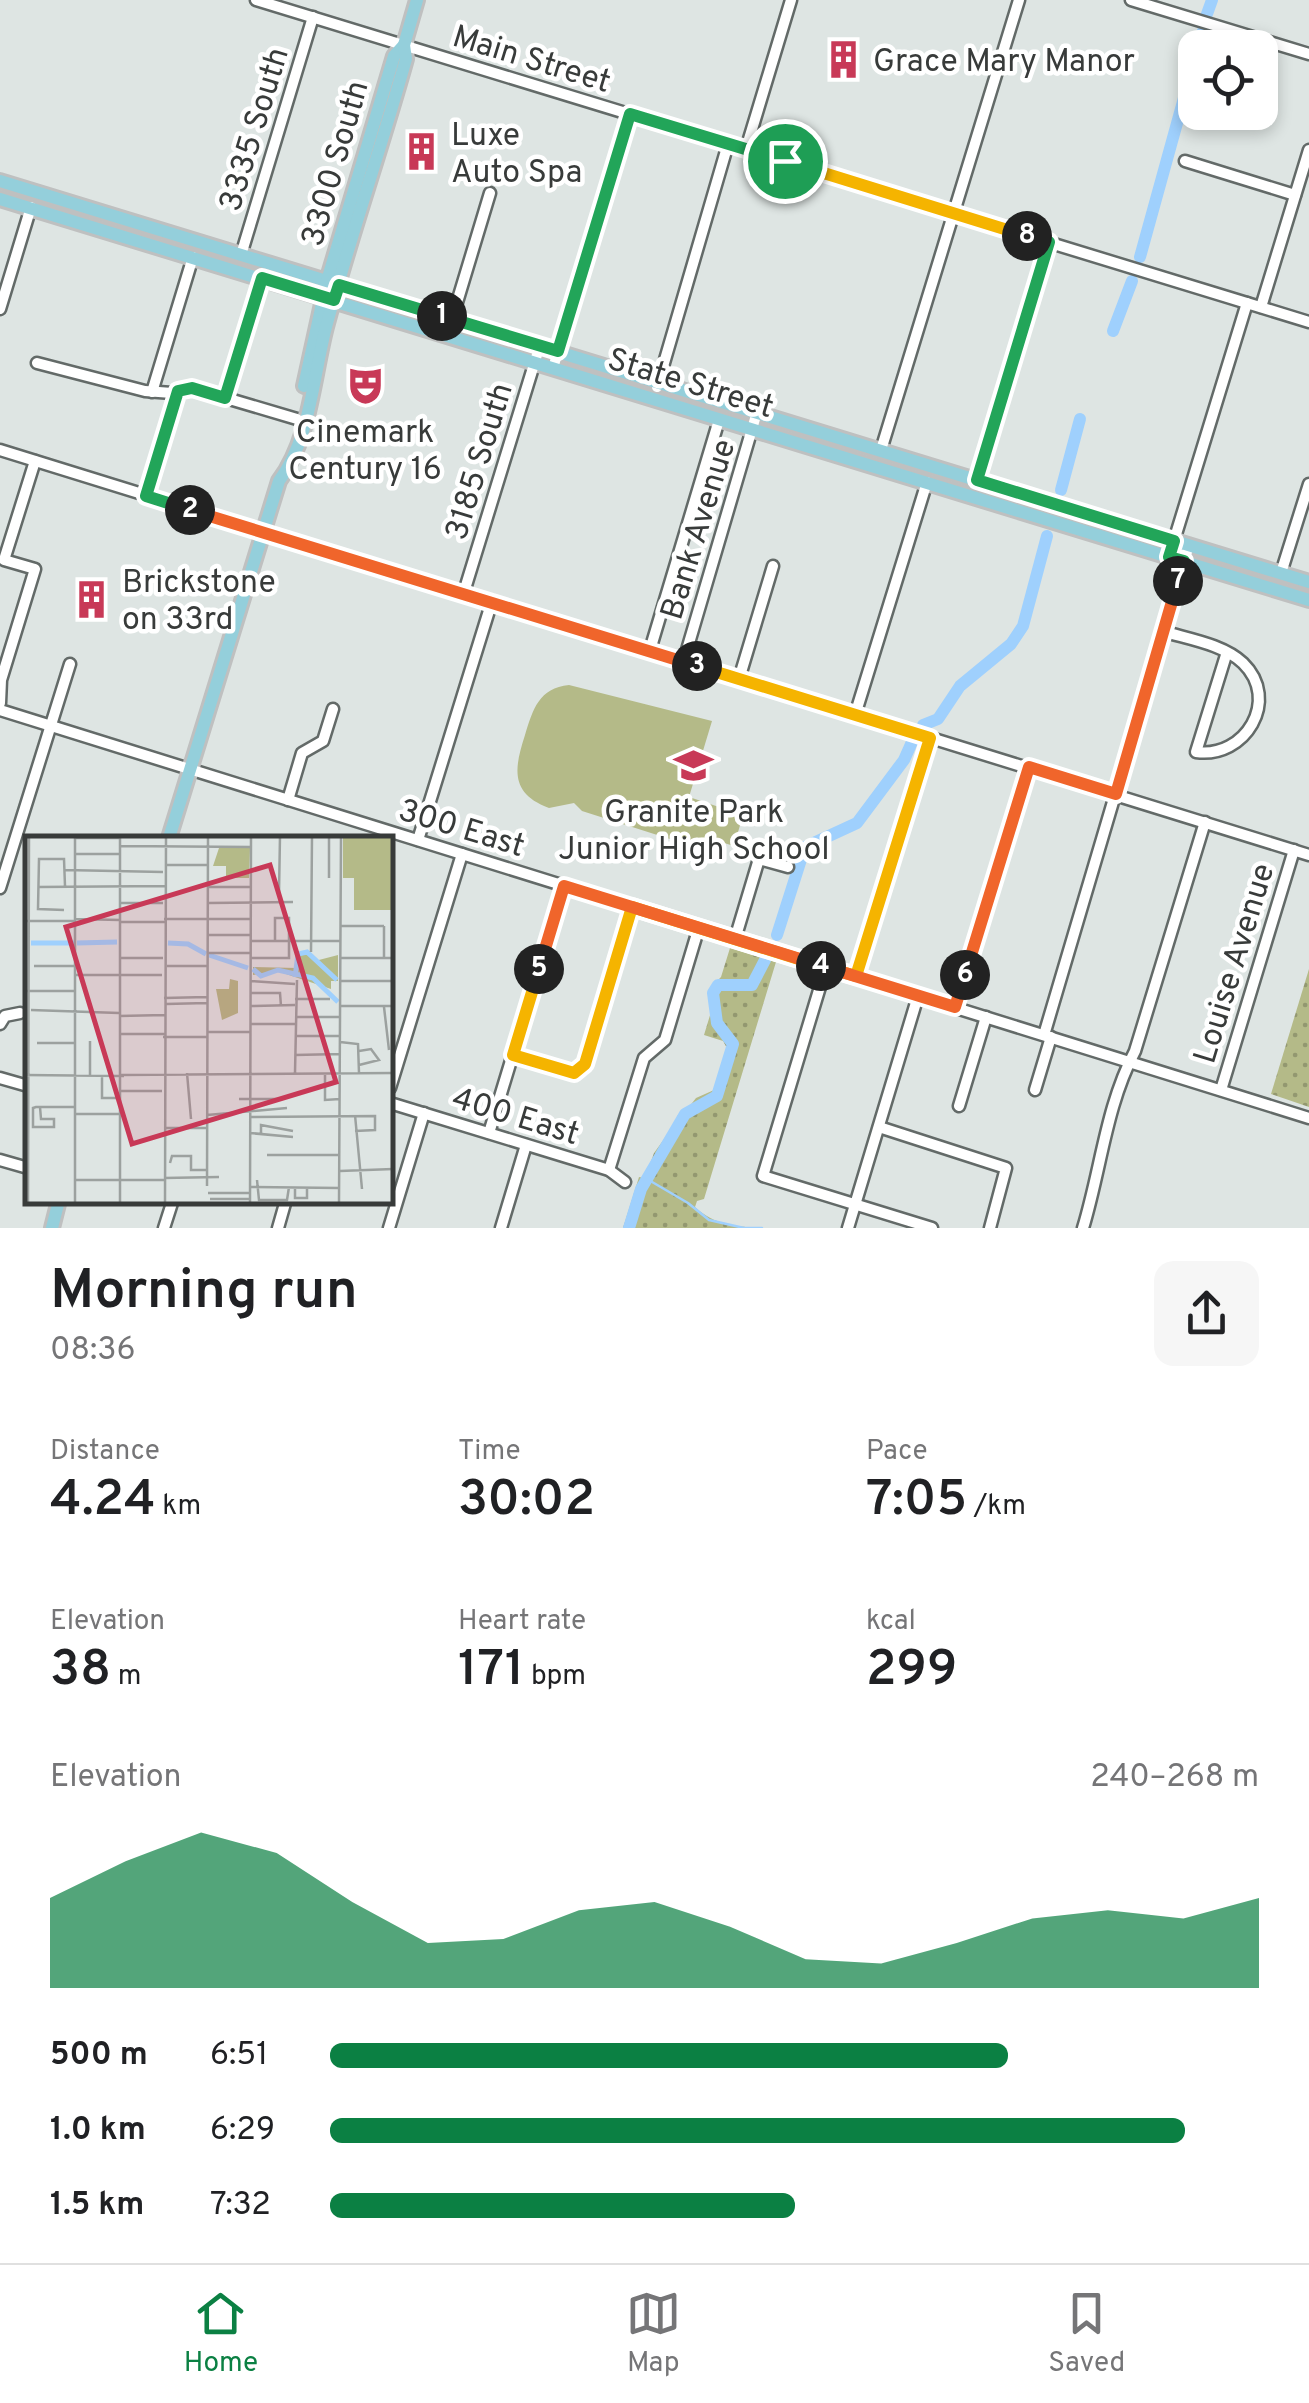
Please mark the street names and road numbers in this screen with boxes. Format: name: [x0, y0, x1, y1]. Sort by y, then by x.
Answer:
street label: Main Street: [447, 18, 615, 104]
street label: 3335 South: [212, 43, 300, 217]
street label: 3300 South: [294, 76, 380, 251]
street label: State Street: [602, 341, 778, 429]
street label: 3185 South: [438, 379, 524, 545]
street label: Bank Avenue: [653, 435, 746, 625]
street label: 300 East: [393, 792, 529, 868]
street label: Louise Avenue: [1186, 859, 1285, 1069]
street label: 400 East: [447, 1080, 584, 1156]

